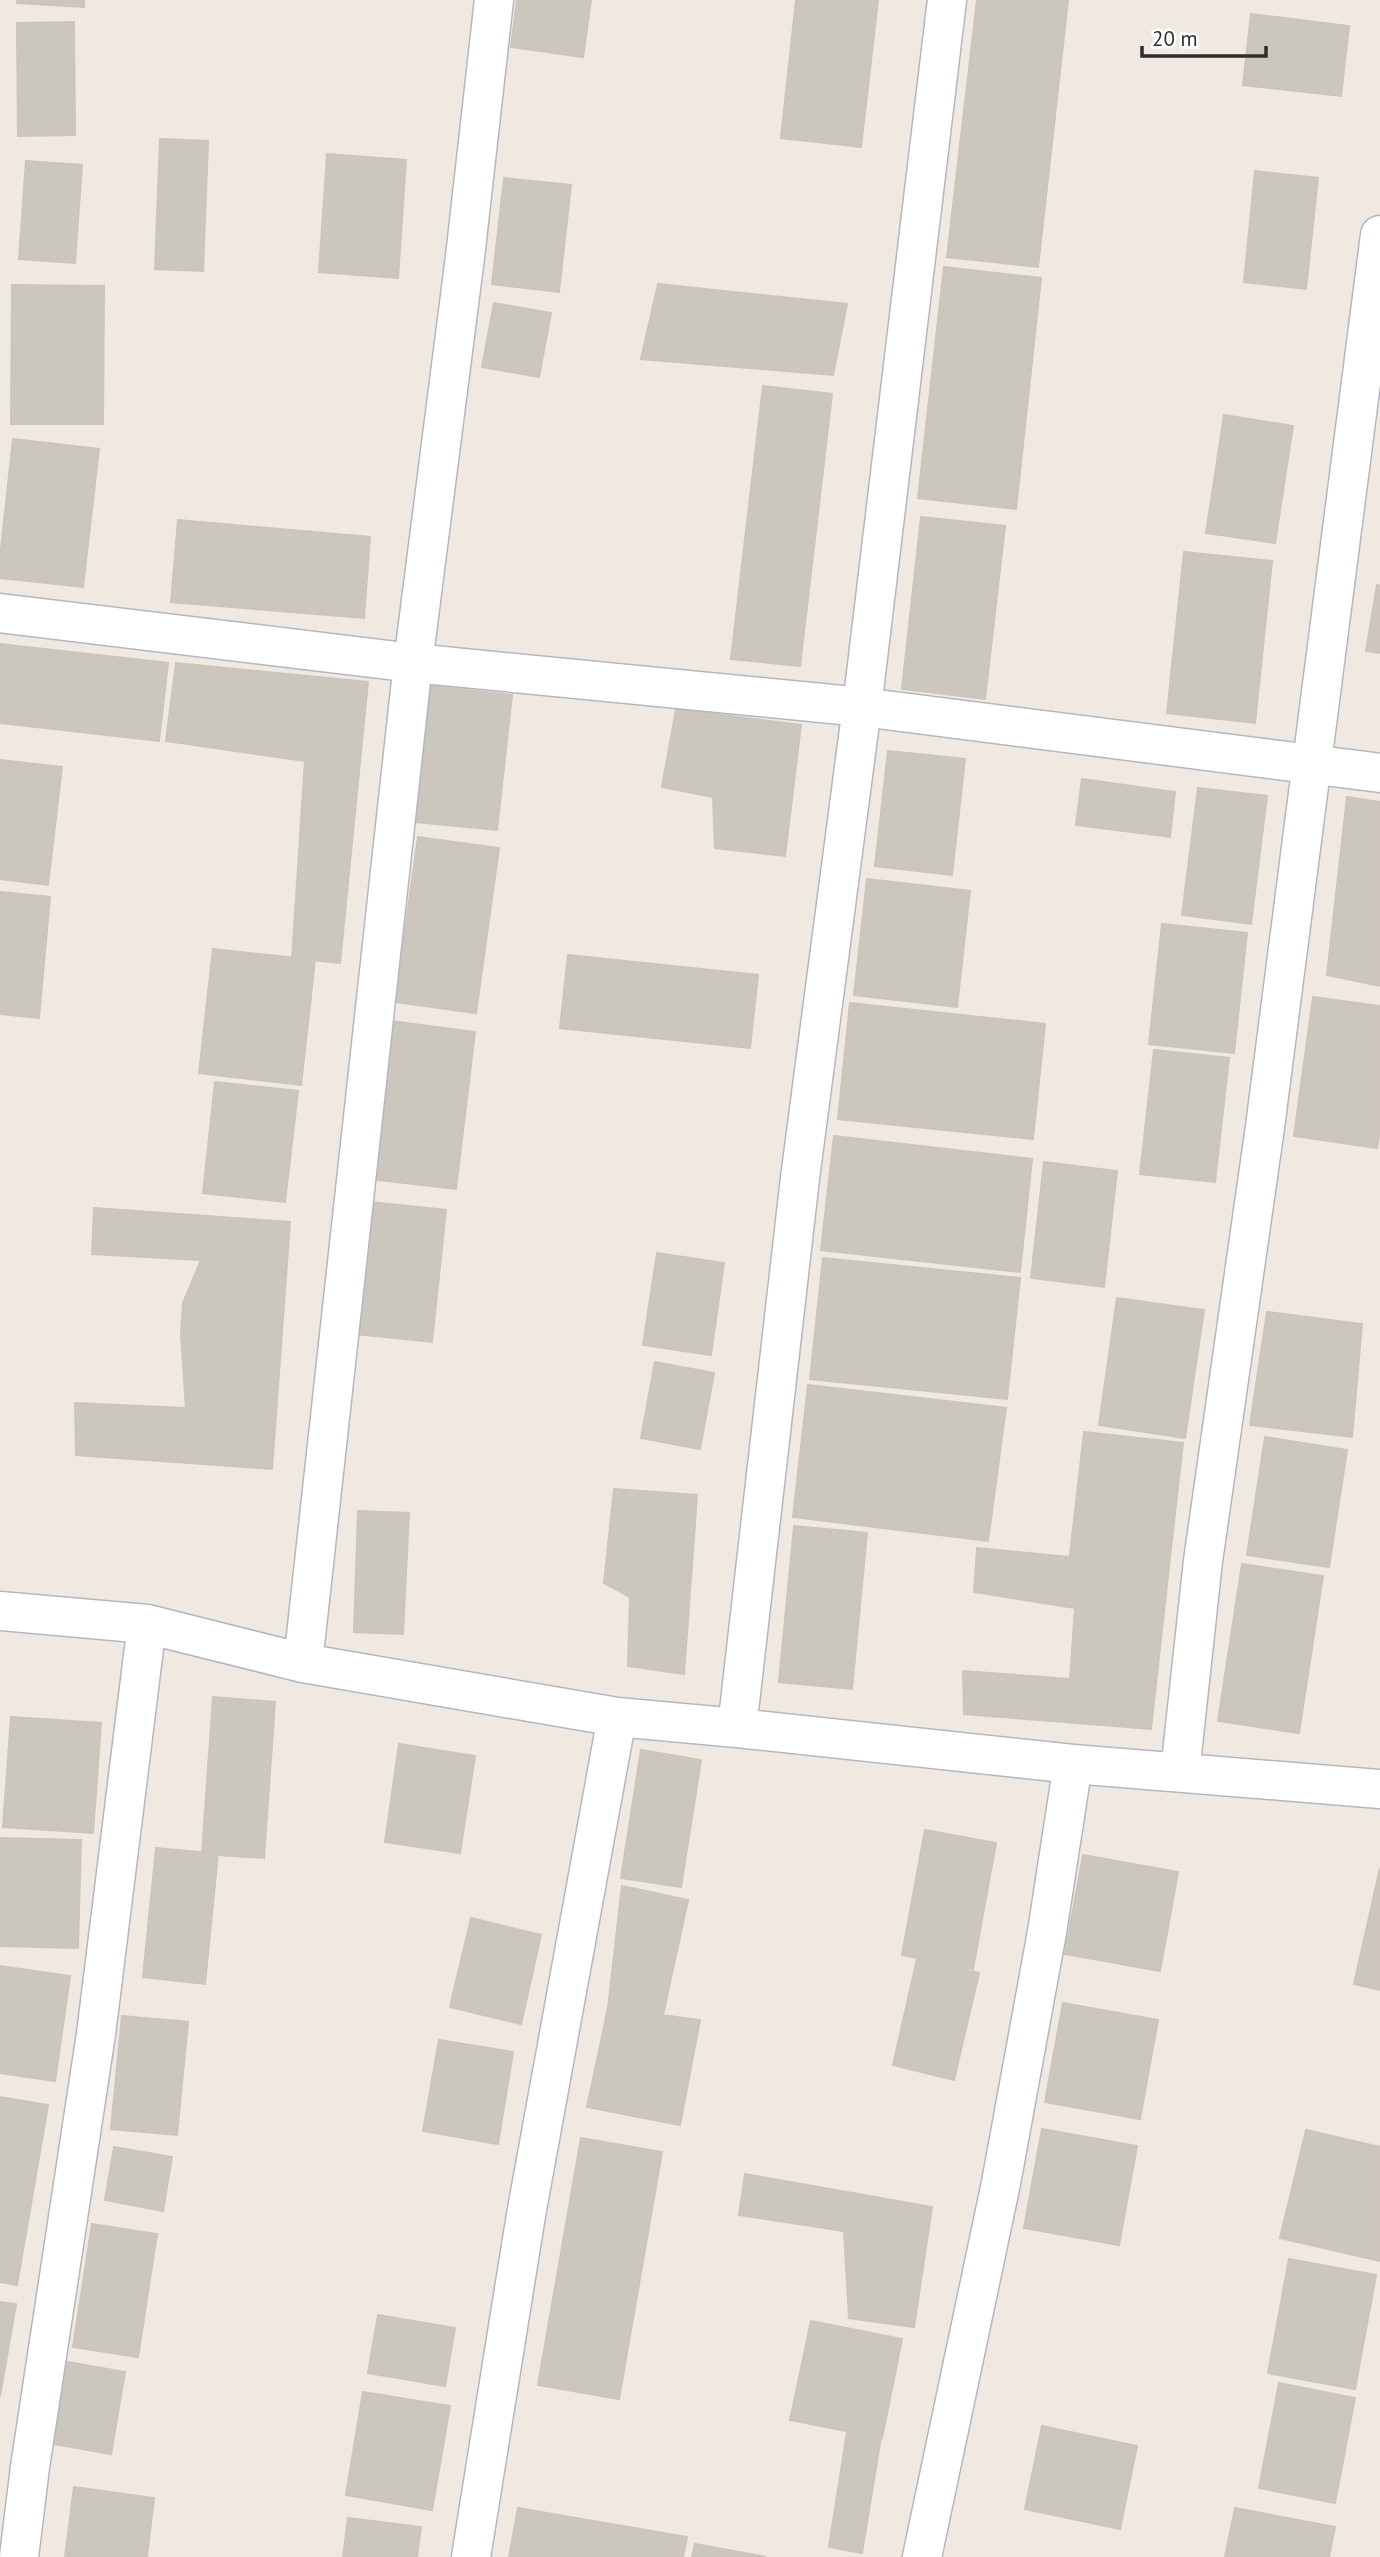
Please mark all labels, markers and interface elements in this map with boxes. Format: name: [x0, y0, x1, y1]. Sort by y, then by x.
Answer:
scale bar: [1142, 14, 1266, 58]
text: 20 m: [1152, 25, 1198, 52]

